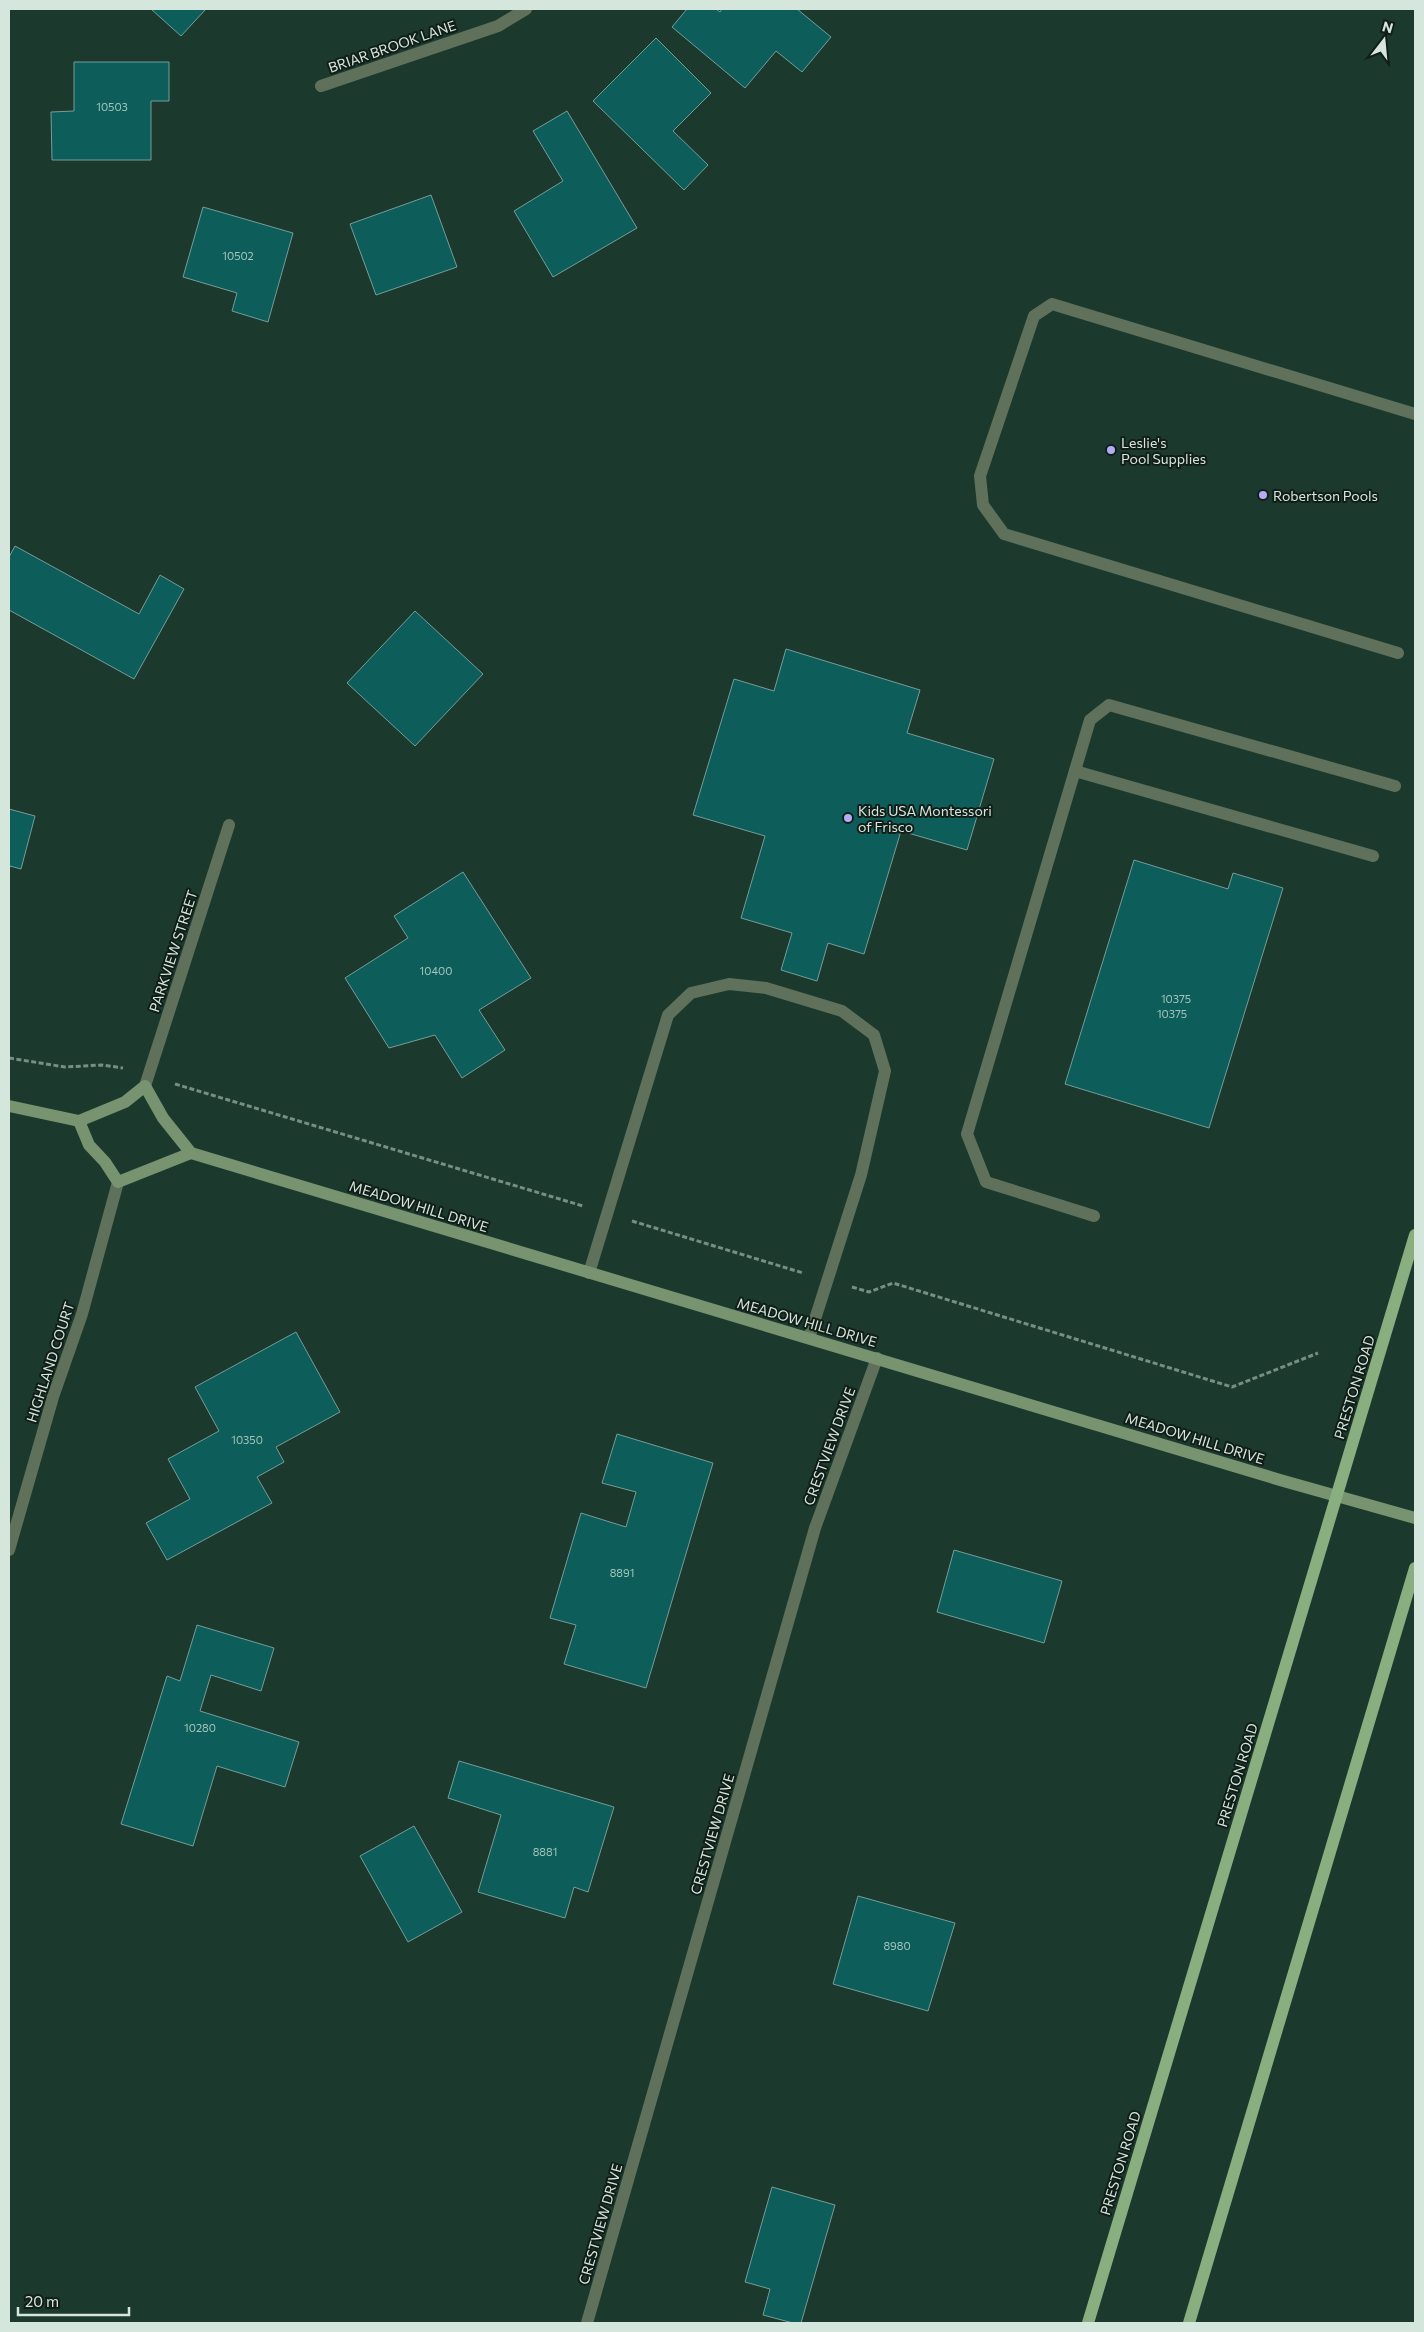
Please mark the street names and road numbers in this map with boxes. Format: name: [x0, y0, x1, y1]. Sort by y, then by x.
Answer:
street label: BRIAR BROOK LANE: [326, 16, 458, 76]
street label: PARKVIEW STREET: [145, 888, 201, 1014]
street label: MEADOW HILL DRIVE: [347, 1177, 491, 1235]
street label: MEADOW HILL DRIVE: [735, 1294, 879, 1350]
street label: HIGHLAND COURT: [22, 1300, 78, 1424]
street label: PRESTON ROAD: [1330, 1333, 1378, 1441]
street label: CRESTVIEW DRIVE: [800, 1385, 858, 1507]
street label: MEADOW HILL DRIVE: [1123, 1409, 1267, 1467]
street label: PRESTON ROAD: [1213, 1721, 1261, 1829]
street label: CRESTVIEW DRIVE: [687, 1772, 737, 1896]
street label: PRESTON ROAD: [1096, 2109, 1144, 2217]
street label: CRESTVIEW DRIVE: [575, 2162, 625, 2286]

